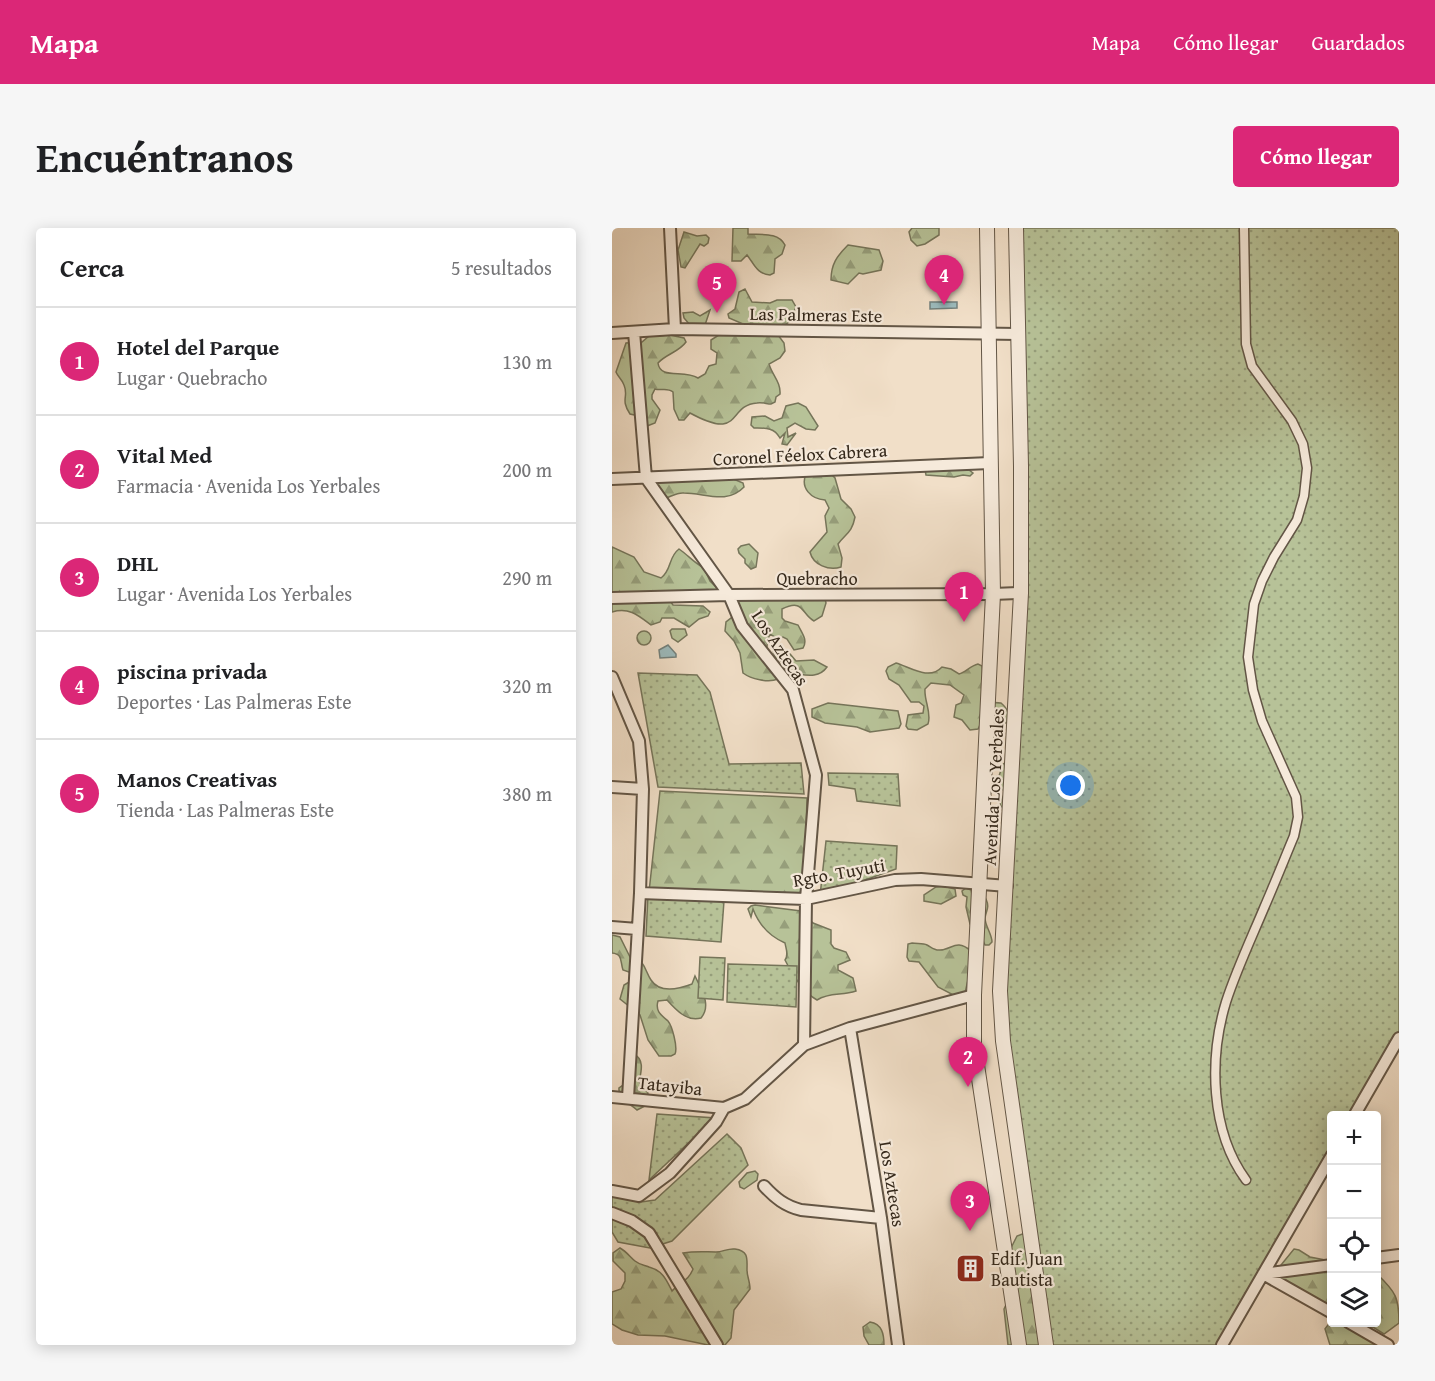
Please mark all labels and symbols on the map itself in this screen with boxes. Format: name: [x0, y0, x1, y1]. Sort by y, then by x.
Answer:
pin: 4: [924, 256, 964, 305]
pin: 5: [698, 264, 736, 313]
street label: Las Palmeras Este: [749, 300, 883, 329]
street label: Coronel Féelox Cabrera: [712, 436, 888, 473]
street label: Quebracho: [776, 565, 858, 592]
pin: 1: [944, 572, 984, 622]
street label: Los Aztecas: [745, 604, 816, 691]
street label: Avenida Los Yerbales: [976, 708, 1011, 866]
your location: [1056, 771, 1085, 800]
street label: Rgto. Tuyuti: [791, 851, 887, 894]
pin: 2: [948, 1038, 988, 1087]
street label: Tatayiba: [637, 1069, 704, 1102]
street label: Los Aztecas: [872, 1139, 913, 1229]
pin: 3: [950, 1182, 990, 1231]
place label: Edif. Juan Bautista: [991, 1245, 1063, 1293]
building icon: Edif. Juan Bautista: [954, 1253, 986, 1285]

